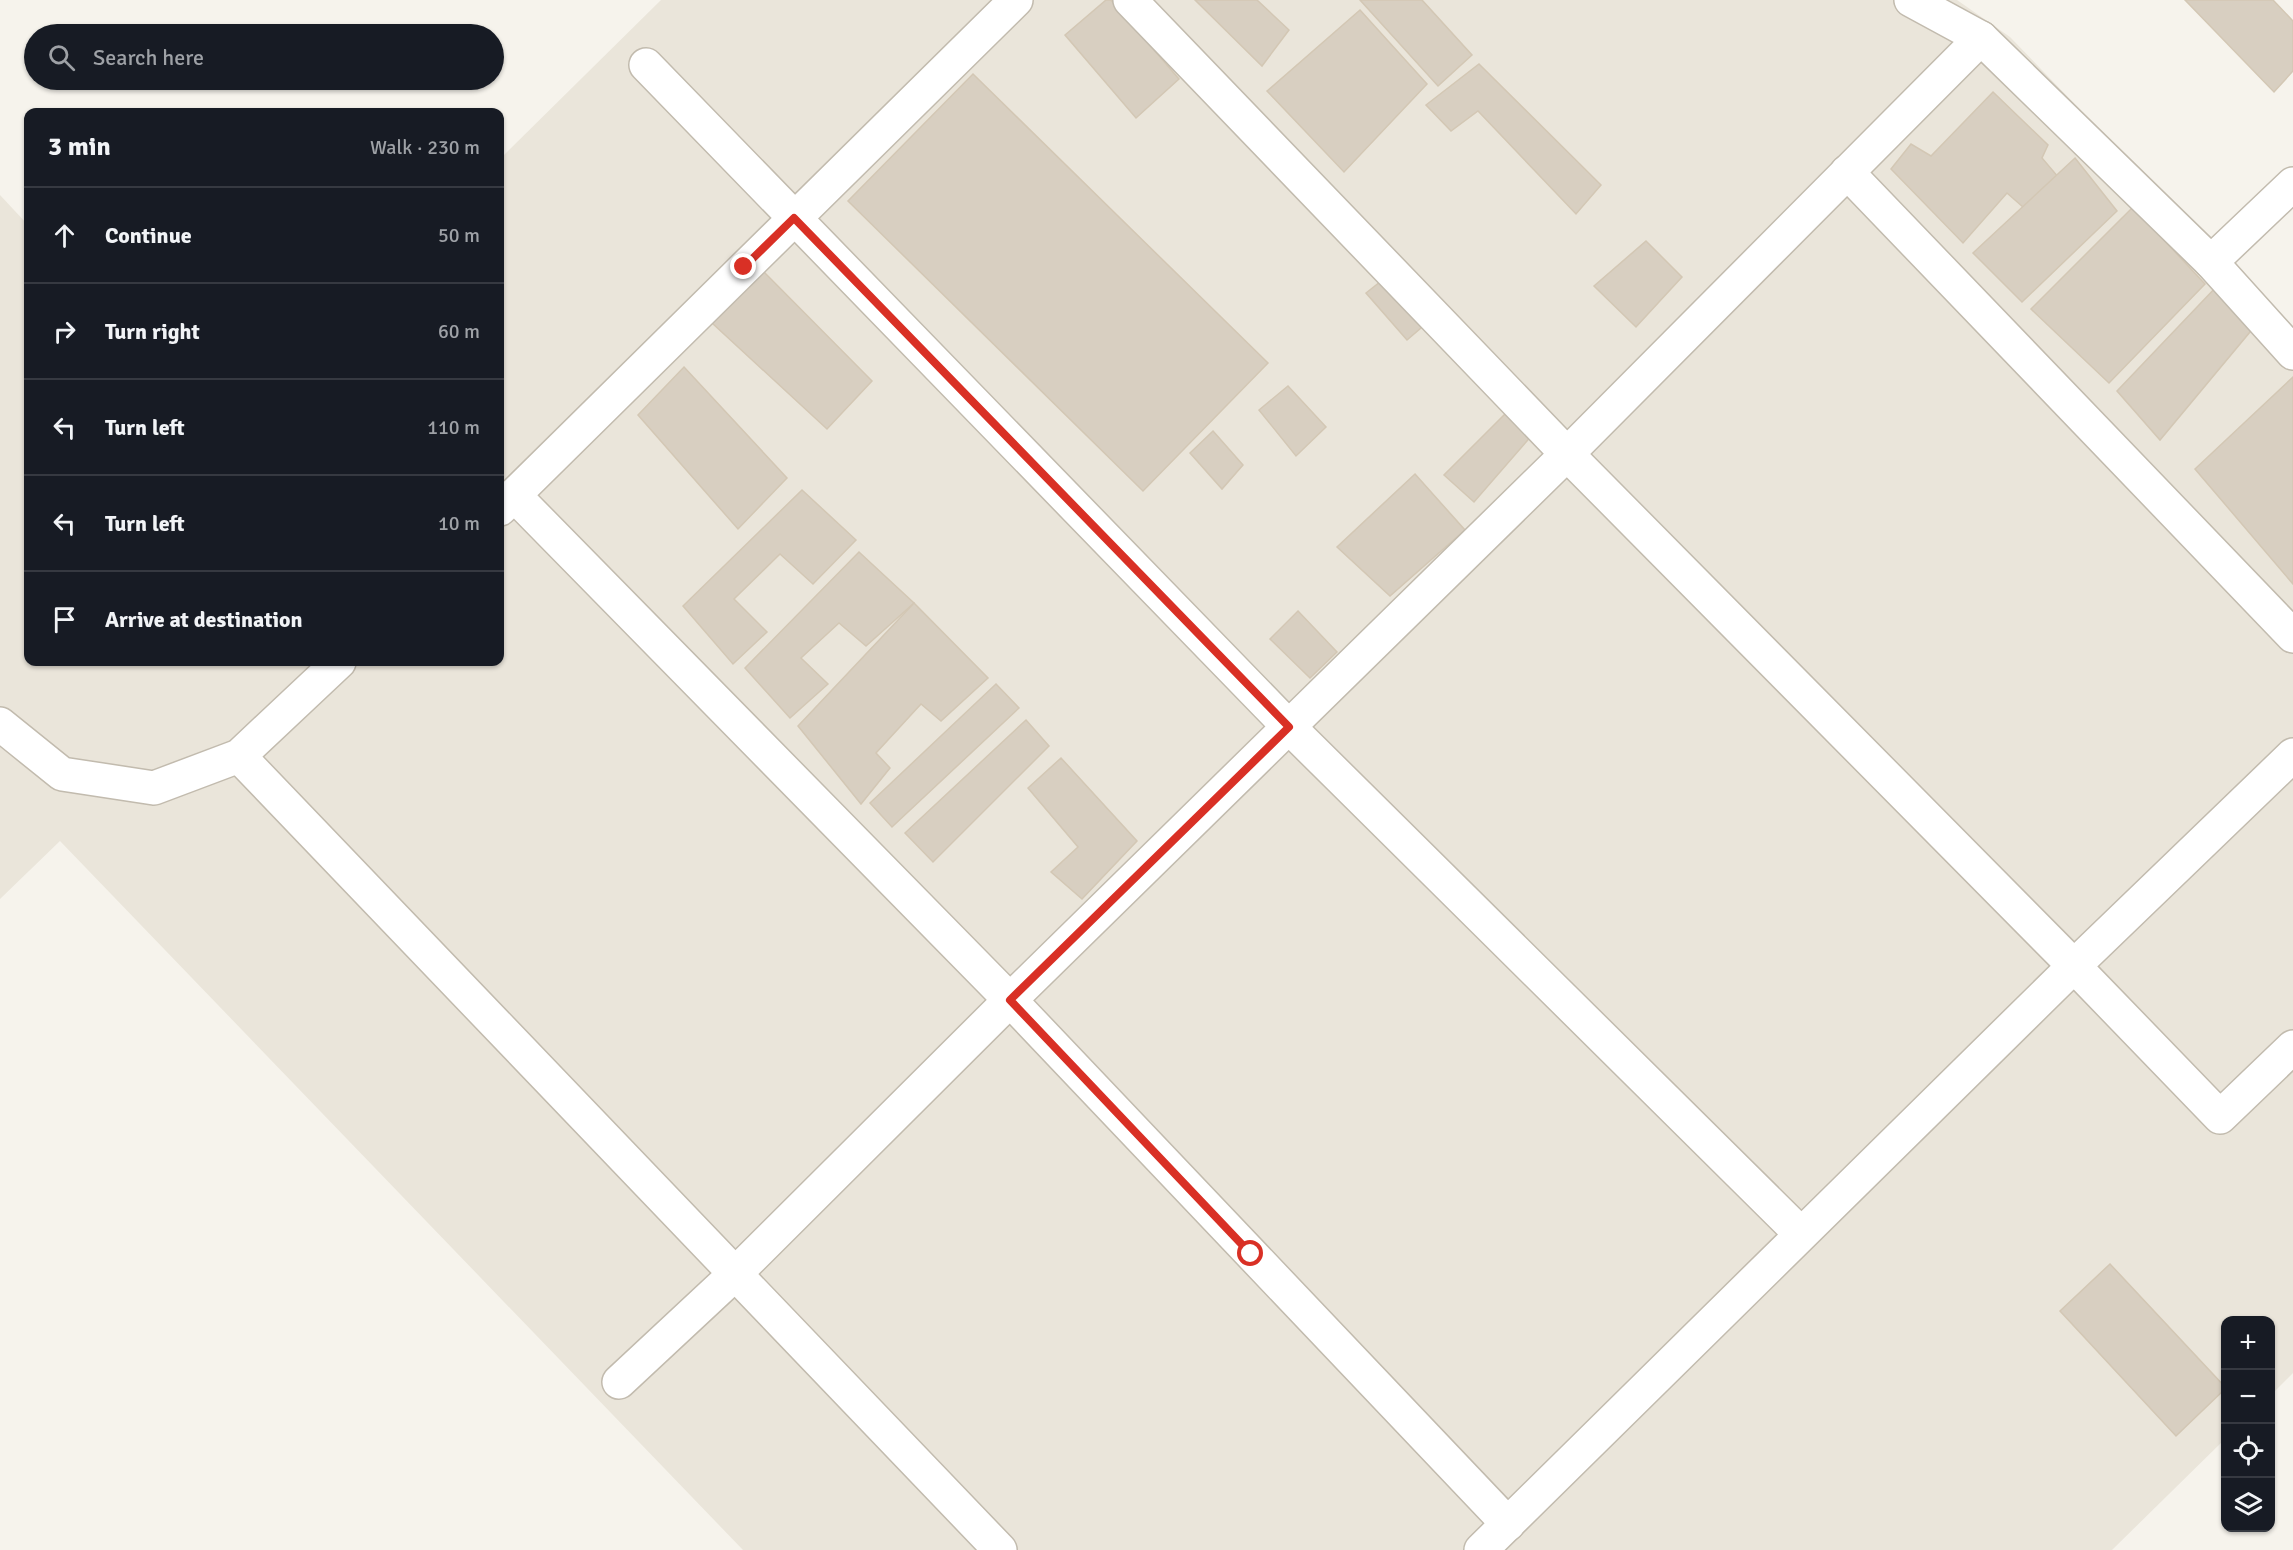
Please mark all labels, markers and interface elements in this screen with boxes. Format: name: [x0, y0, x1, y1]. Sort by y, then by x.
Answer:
search box: [24, 24, 504, 90]
icon: search: [45, 41, 78, 74]
text: Search here: [93, 44, 204, 71]
text: 3 min: [48, 131, 111, 163]
text: Walk · 230 m: [370, 135, 480, 160]
icon: ahead: [48, 219, 81, 252]
text: Continue: [105, 222, 192, 249]
text: 50 m: [438, 223, 480, 248]
route end: [730, 253, 756, 279]
icon: right: [48, 315, 81, 348]
text: Turn right: [105, 318, 200, 345]
text: 60 m: [438, 319, 480, 344]
icon: left: [48, 411, 81, 444]
text: Turn left: [105, 414, 185, 441]
text: 110 m: [427, 415, 480, 440]
icon: left: [48, 507, 81, 540]
text: Turn left: [105, 510, 185, 537]
text: 10 m: [438, 511, 480, 536]
icon: arrive: [48, 603, 81, 636]
text: Arrive at destination: [105, 606, 302, 633]
route start: [1237, 1240, 1263, 1266]
map controls: [2221, 1316, 2275, 1532]
button: +: [2221, 1316, 2275, 1370]
button: −: [2221, 1370, 2275, 1424]
button: locate: [2221, 1424, 2275, 1478]
button: layers: [2221, 1478, 2275, 1532]

